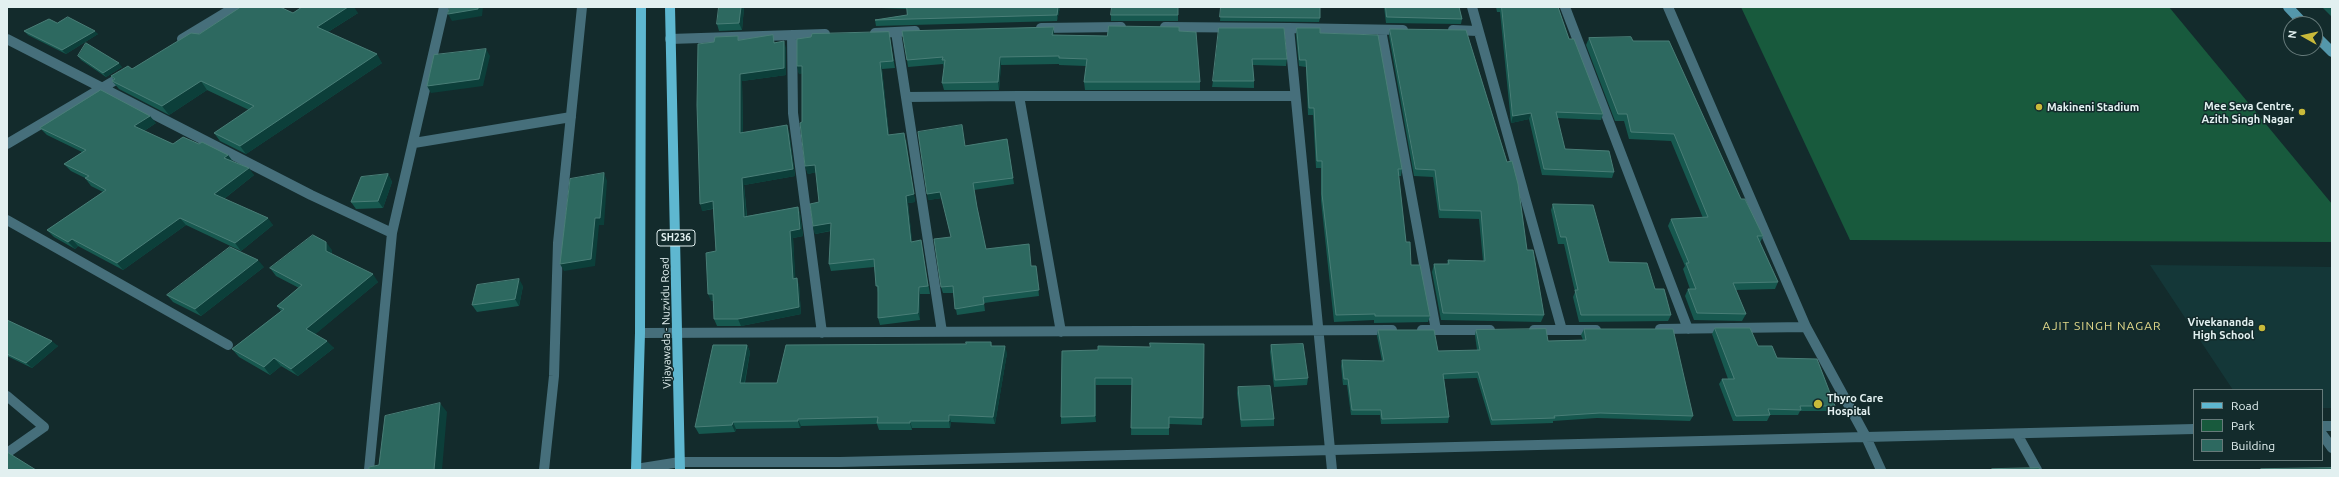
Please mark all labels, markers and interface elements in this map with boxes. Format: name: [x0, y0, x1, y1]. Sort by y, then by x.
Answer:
north arrow: [2283, 16, 2323, 56]
text: N: [2286, 30, 2299, 39]
place label: Mee Seva Centre, Azith Singh Nagar: [2201, 99, 2294, 125]
place label: Makineni Stadium: [2047, 100, 2139, 114]
marker: Makineni Stadium: [2034, 102, 2044, 112]
marker: Mee Seva Centre, Azith Singh Nagar: [2297, 107, 2307, 117]
road number: SH236: [657, 230, 695, 246]
street label: Vijayawada - Nuzvidu Road: [658, 257, 674, 389]
place label: Vivekananda High School: [2187, 315, 2254, 341]
district label: AJIT SINGH NAGAR: [2042, 319, 2162, 333]
marker: Vivekananda High School: [2257, 323, 2267, 333]
legend: [2193, 389, 2323, 461]
place label: Thyro Care Hospital: [1827, 391, 1883, 417]
marker: Thyro Care Hospital: [1812, 398, 1824, 410]
text: Road: [2231, 399, 2259, 412]
text: Park: [2231, 419, 2255, 432]
text: Building: [2231, 439, 2275, 452]

